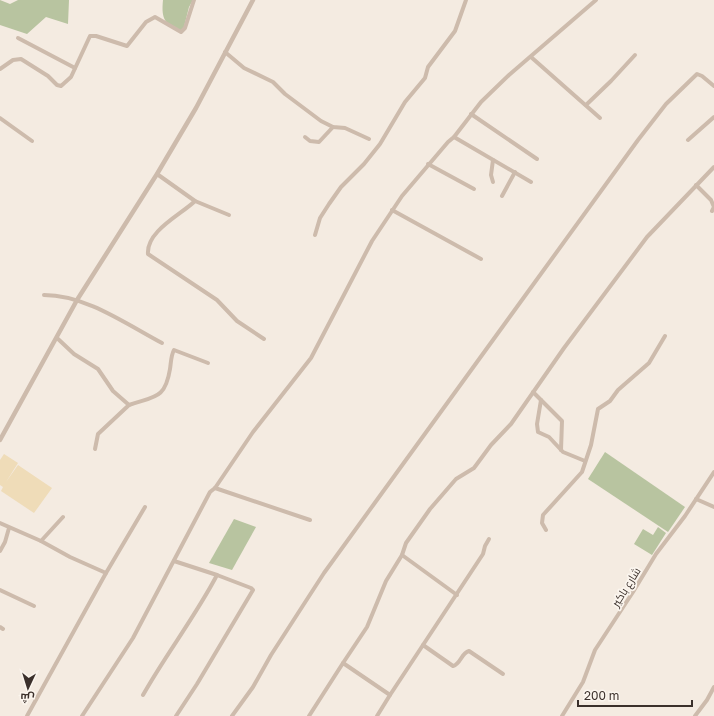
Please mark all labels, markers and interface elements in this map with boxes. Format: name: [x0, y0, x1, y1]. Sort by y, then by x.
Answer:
street label: شارع باكير: [608, 565, 644, 611]
north arrow: [8, 668, 48, 708]
scale bar: [578, 682, 692, 708]
text: 200 m: [584, 688, 619, 703]
text: ش: [20, 691, 35, 705]

